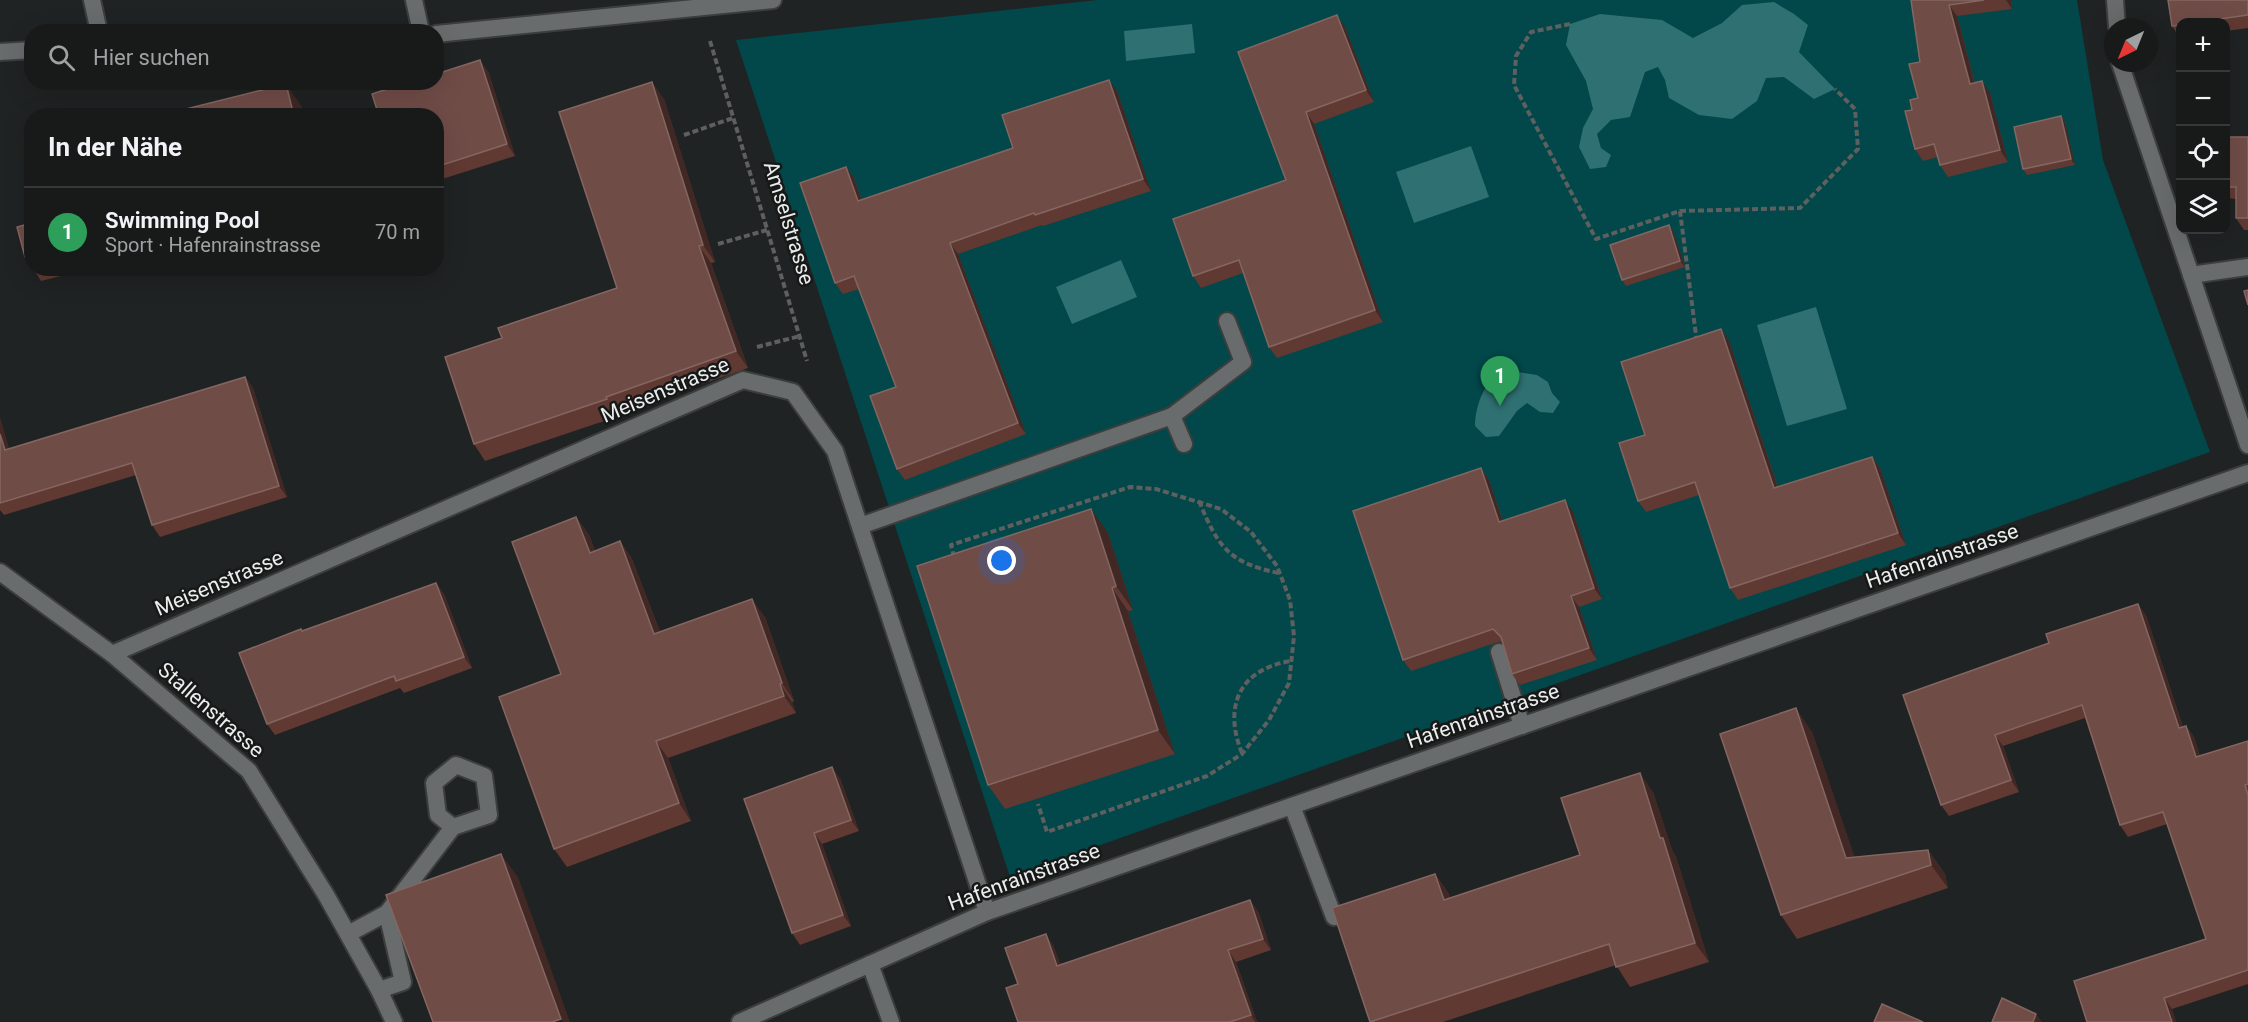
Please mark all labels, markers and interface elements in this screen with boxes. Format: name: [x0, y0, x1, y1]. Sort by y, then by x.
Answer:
north arrow: [2104, 18, 2158, 72]
map controls: [2176, 18, 2230, 234]
button: +: [2176, 18, 2230, 72]
search box: [24, 24, 444, 90]
icon: search: [45, 41, 78, 74]
text: Hier suchen: [93, 45, 210, 70]
button: −: [2176, 72, 2230, 126]
button: locate: [2176, 126, 2230, 180]
text: In der Nähe: [48, 132, 182, 162]
street label: Amselstrasse: [759, 158, 819, 288]
button: layers: [2176, 180, 2230, 234]
text: Swimming Pool: [105, 208, 260, 233]
text: 1: [62, 220, 73, 244]
text: 70 m: [375, 220, 420, 244]
text: Sport · Hafenrainstrasse: [105, 233, 321, 257]
street label: Meisenstrasse: [597, 352, 733, 428]
pin: 1: [1480, 356, 1520, 406]
street label: Hafenrainstrasse: [1863, 519, 2021, 593]
street label: Meisenstrasse: [151, 545, 287, 621]
your location: [987, 546, 1016, 575]
street label: Stallenstrasse: [153, 658, 269, 762]
street label: Hafenrainstrasse: [1404, 679, 1562, 753]
street label: Hafenrainstrasse: [945, 838, 1103, 916]

